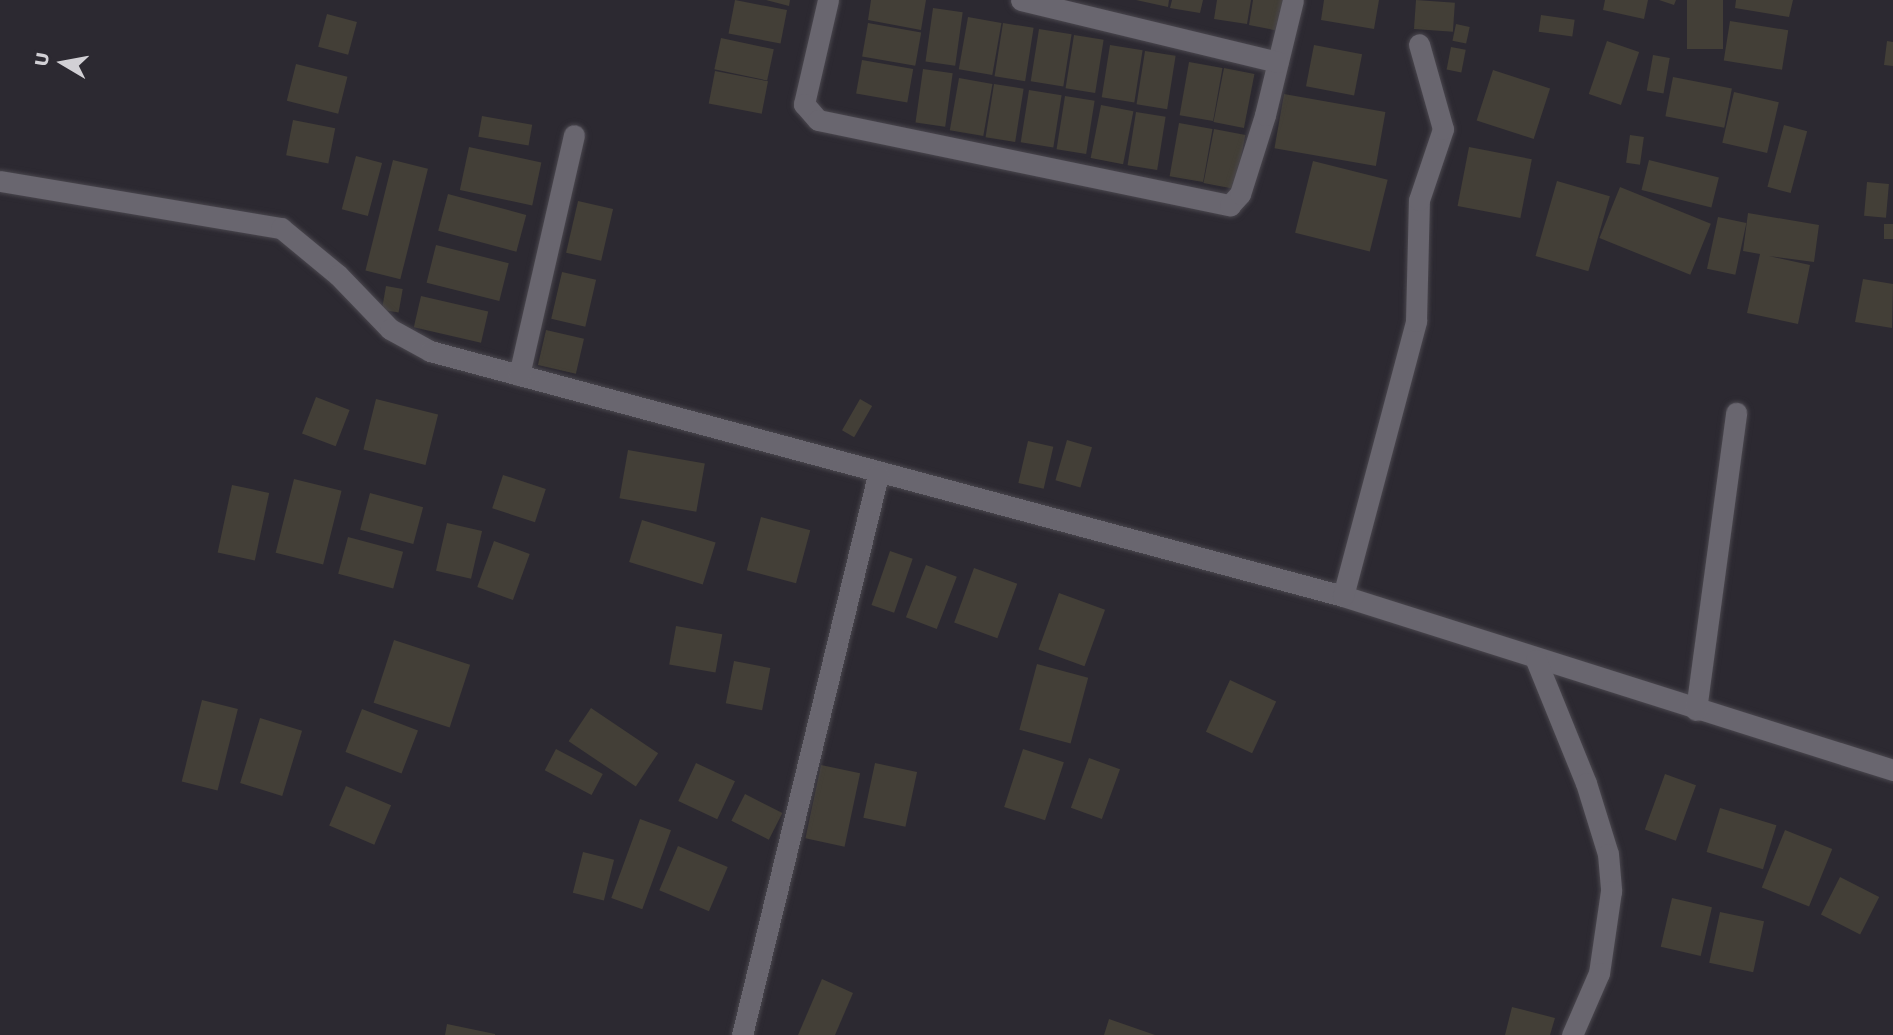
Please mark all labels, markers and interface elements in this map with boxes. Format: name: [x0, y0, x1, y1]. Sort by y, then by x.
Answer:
north arrow: [28, 28, 98, 98]
text: U: [29, 51, 54, 68]

